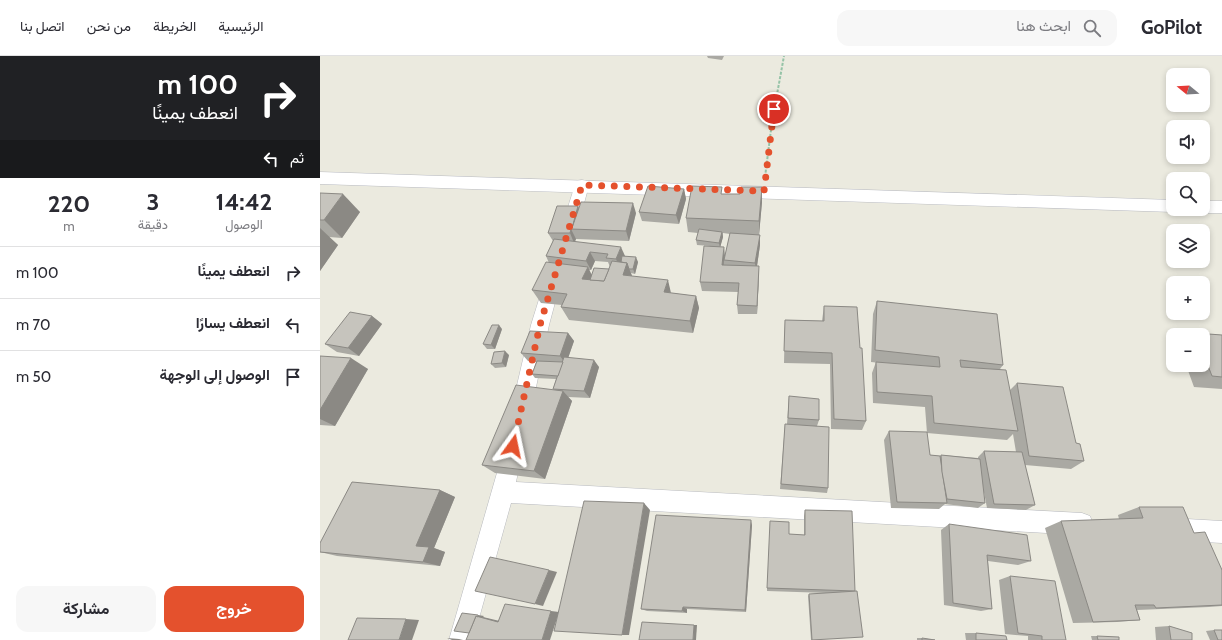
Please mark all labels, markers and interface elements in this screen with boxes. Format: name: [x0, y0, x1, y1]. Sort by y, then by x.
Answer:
search box: [837, 10, 1117, 46]
text: GoPilot: [1141, 16, 1202, 39]
text: اتصل بنا: [20, 17, 65, 35]
text: من نحن: [87, 17, 131, 35]
text: الخريطة: [153, 17, 196, 35]
text: الرئيسية: [218, 17, 264, 35]
text: ابحث هنا: [1016, 17, 1071, 35]
icon: search: [1081, 17, 1103, 39]
text: 100 m: [157, 67, 238, 101]
north arrow: [1166, 68, 1210, 112]
map controls: [1166, 68, 1210, 372]
icon: right: [252, 72, 304, 124]
pin: [757, 92, 791, 126]
icon: arrive: [763, 98, 785, 120]
text: انعطف يمينًا: [152, 102, 238, 124]
button: sound: [1166, 120, 1210, 164]
icon: left: [260, 148, 282, 170]
text: ثم: [290, 149, 304, 167]
button: search: [1166, 172, 1210, 216]
text: 3: [146, 187, 159, 216]
text: 14:42: [216, 187, 272, 216]
text: 220: [48, 189, 90, 218]
text: دقيقة: [138, 216, 168, 232]
text: الوصول: [225, 216, 263, 232]
text: m: [63, 218, 75, 234]
button: layers: [1166, 224, 1210, 268]
text: انعطف يمينًا: [197, 262, 270, 280]
icon: right: [282, 262, 304, 284]
text: 100 m: [16, 264, 58, 282]
button: +: [1166, 276, 1210, 320]
text: انعطف يسارًا: [196, 314, 270, 332]
icon: left: [282, 314, 304, 336]
text: 70 m: [16, 316, 50, 334]
button: −: [1166, 328, 1210, 372]
text: الوصول إلى الوجهة: [160, 366, 270, 384]
icon: arrive: [282, 366, 304, 388]
text: 50 m: [16, 368, 51, 386]
position arrow: [492, 425, 534, 467]
button: مشاركة: [16, 586, 156, 632]
button: خروج: [164, 586, 304, 632]

